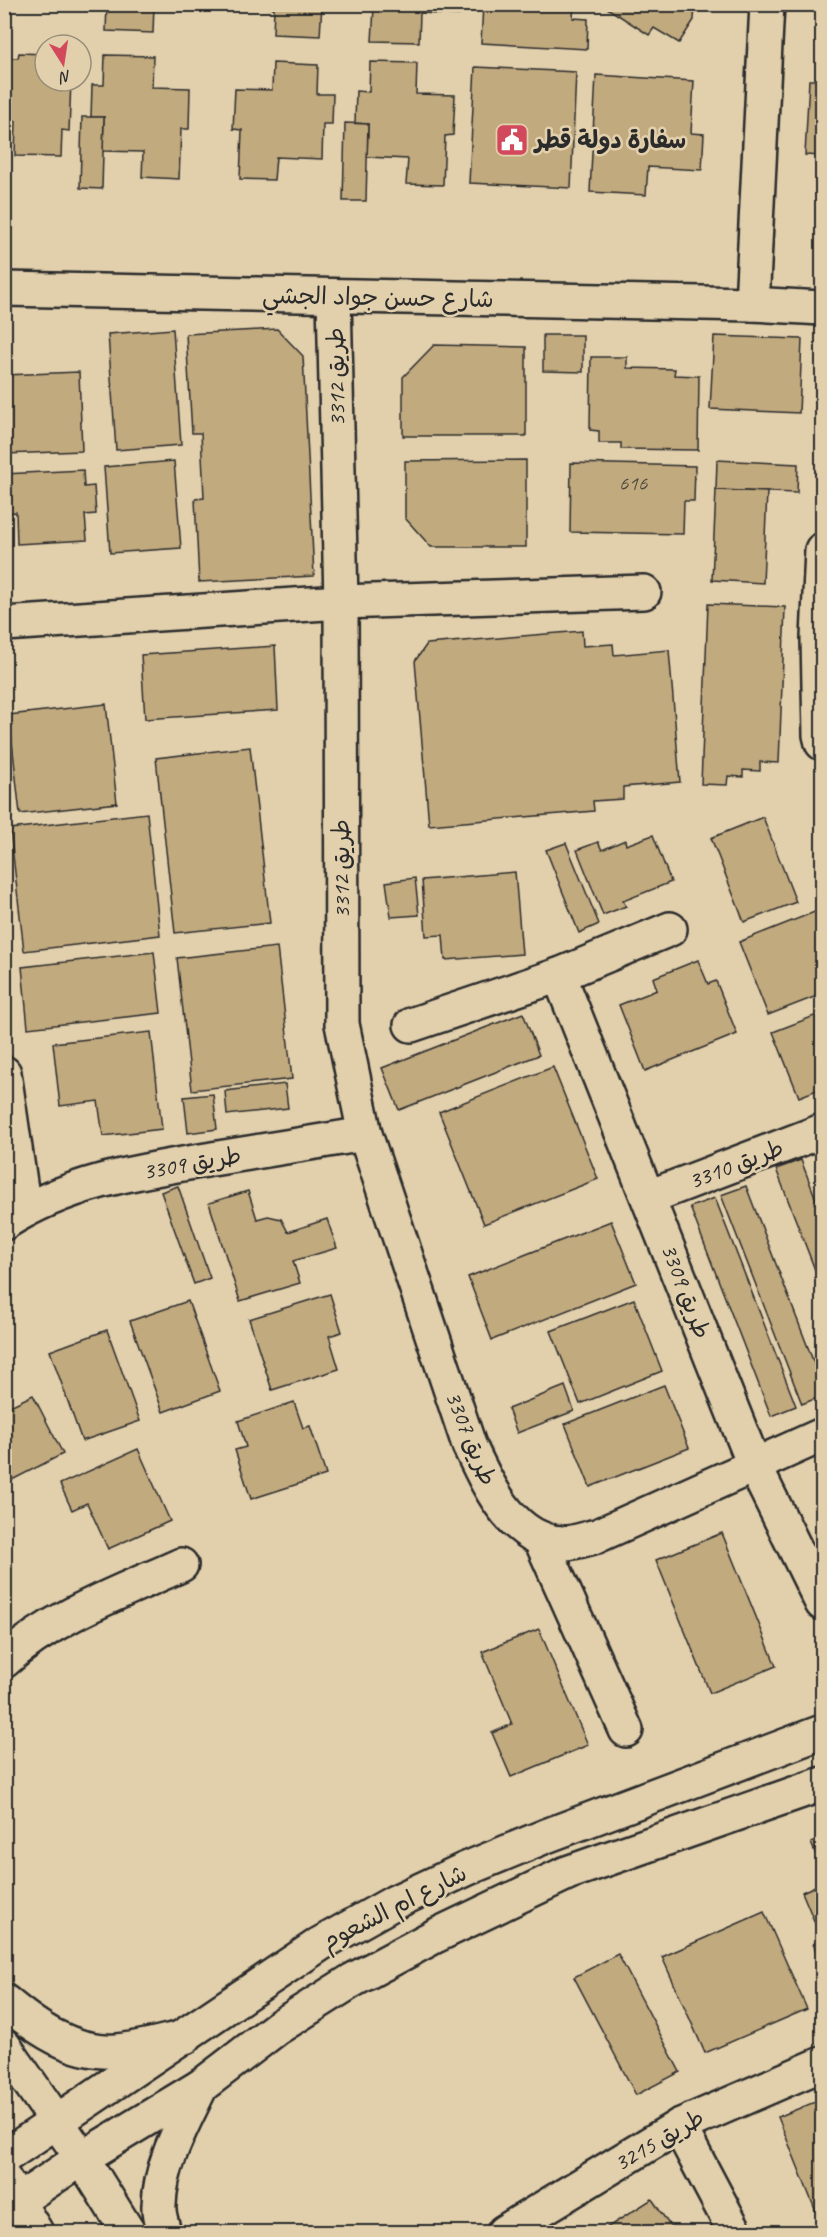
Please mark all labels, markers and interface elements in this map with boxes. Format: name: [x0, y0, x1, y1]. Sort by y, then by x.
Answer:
north arrow: [33, 33, 93, 93]
text: N: [56, 66, 73, 88]
public building icon: سفارة دولة قطر: [494, 122, 530, 158]
place label: سفارة دولة قطر: [533, 125, 686, 155]
street label: شارع حسن جواد الجشي: [262, 280, 494, 320]
street label: طريق 3312: [320, 327, 352, 427]
house number: 616: [619, 470, 648, 496]
street label: طريق 3312: [326, 819, 356, 919]
street label: طريق 3310: [684, 1132, 788, 1196]
street label: طريق 3309: [140, 1140, 244, 1186]
street label: طريق 3309: [654, 1239, 718, 1343]
street label: طريق 3307: [438, 1386, 504, 1490]
street label: شارع ام الشعوم: [316, 1858, 473, 1959]
street label: طريق 3215: [608, 2102, 710, 2178]

